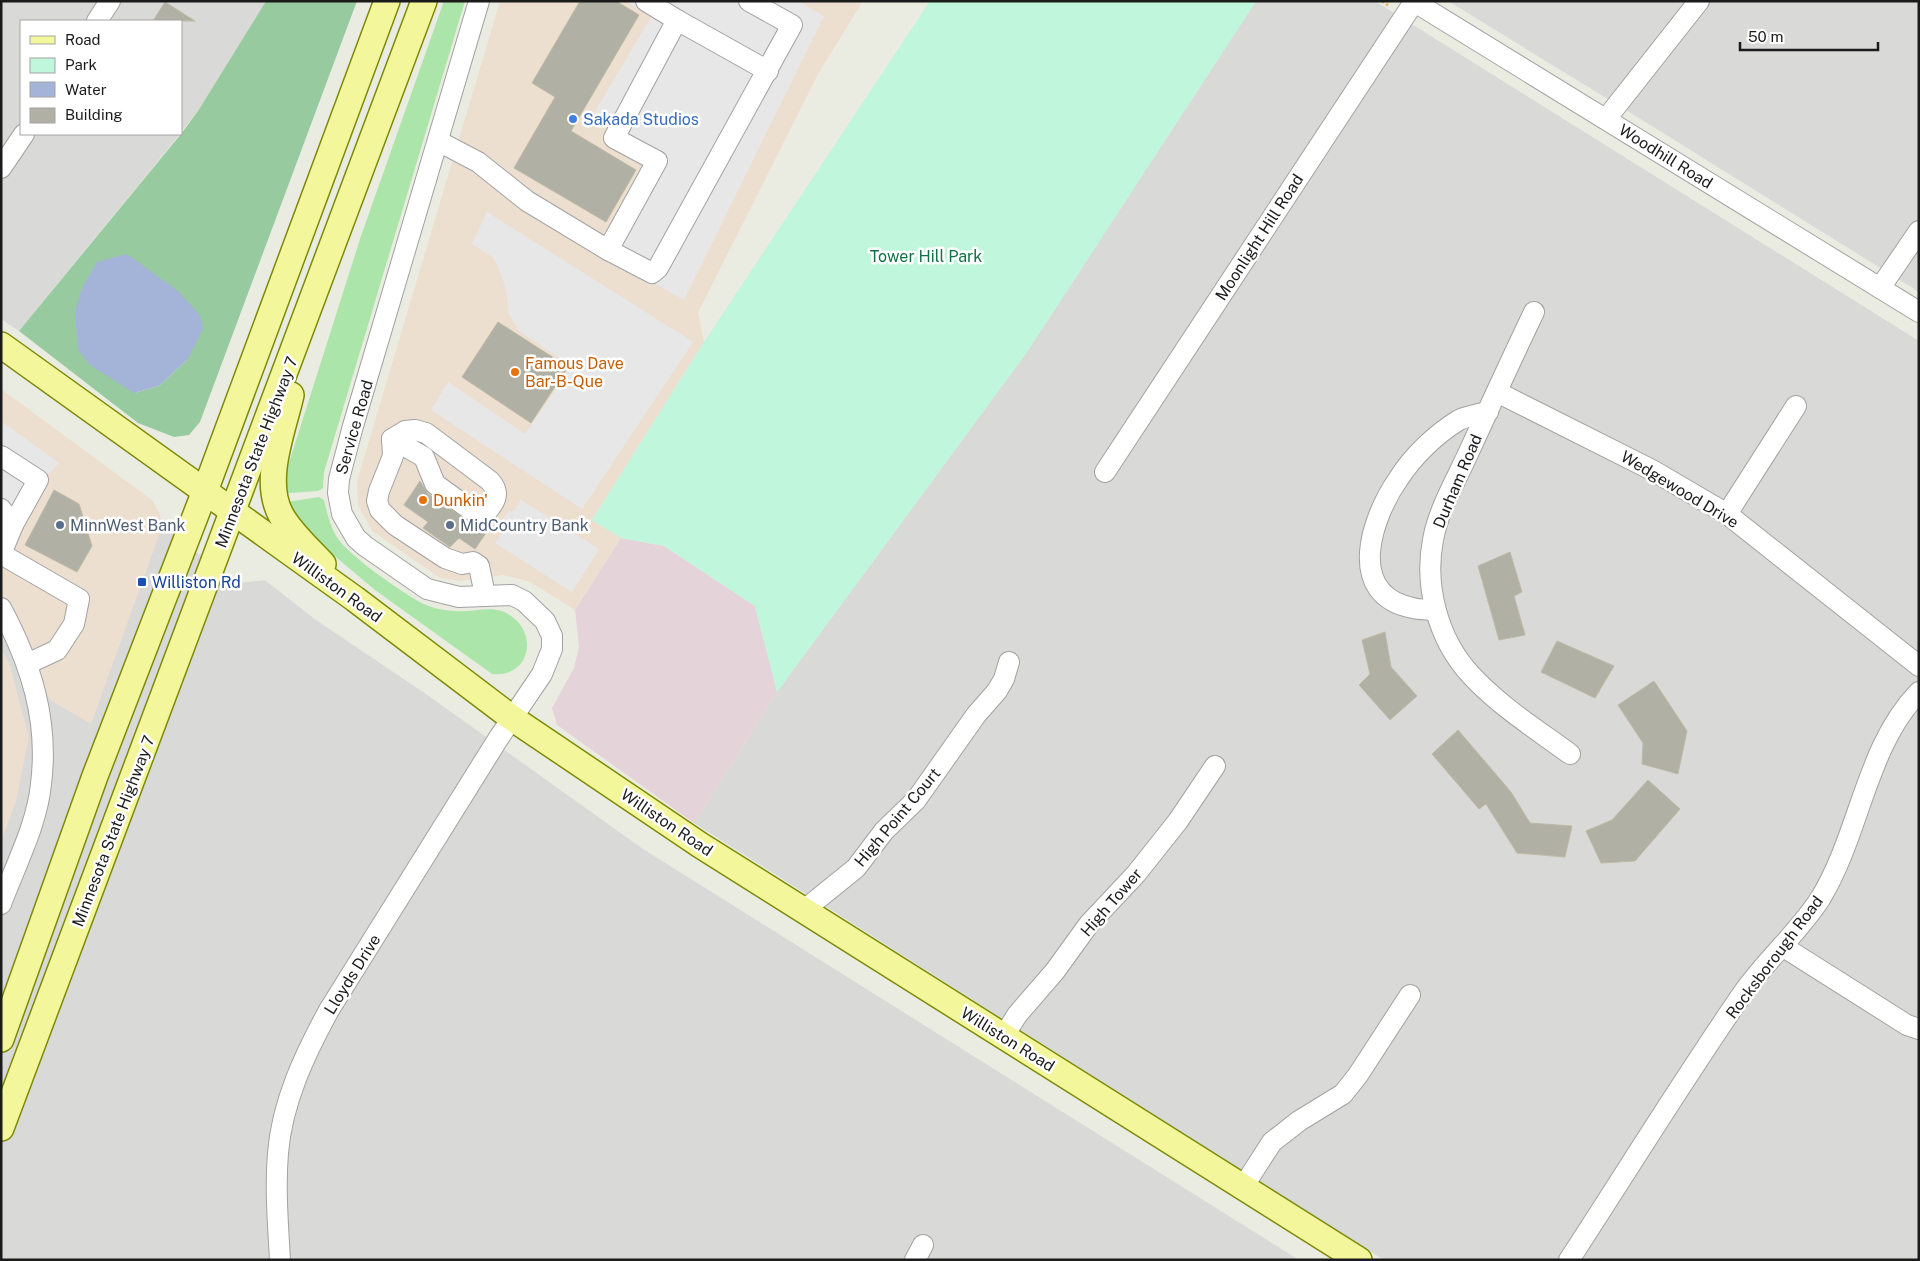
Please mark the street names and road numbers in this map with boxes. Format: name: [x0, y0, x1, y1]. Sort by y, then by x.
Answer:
street label: Woodhill Road: [1615, 120, 1716, 193]
street label: Moonlight Hill Road: [1212, 171, 1307, 304]
street label: Minnesota State Highway 7: [211, 354, 302, 550]
street label: Service Road: [332, 378, 377, 477]
street label: Durham Road: [1429, 431, 1486, 531]
street label: Wedgewood Drive: [1617, 447, 1742, 532]
street label: Williston Road: [288, 548, 385, 626]
street label: Minnesota State Highway 7: [68, 733, 159, 929]
street label: High Point Court: [851, 764, 944, 871]
street label: Williston Road: [617, 785, 716, 860]
street label: High Tower: [1077, 864, 1146, 940]
street label: Rocksborough Road: [1722, 892, 1827, 1023]
street label: Lloyds Drive: [320, 931, 385, 1018]
street label: Williston Road: [957, 1003, 1058, 1076]

